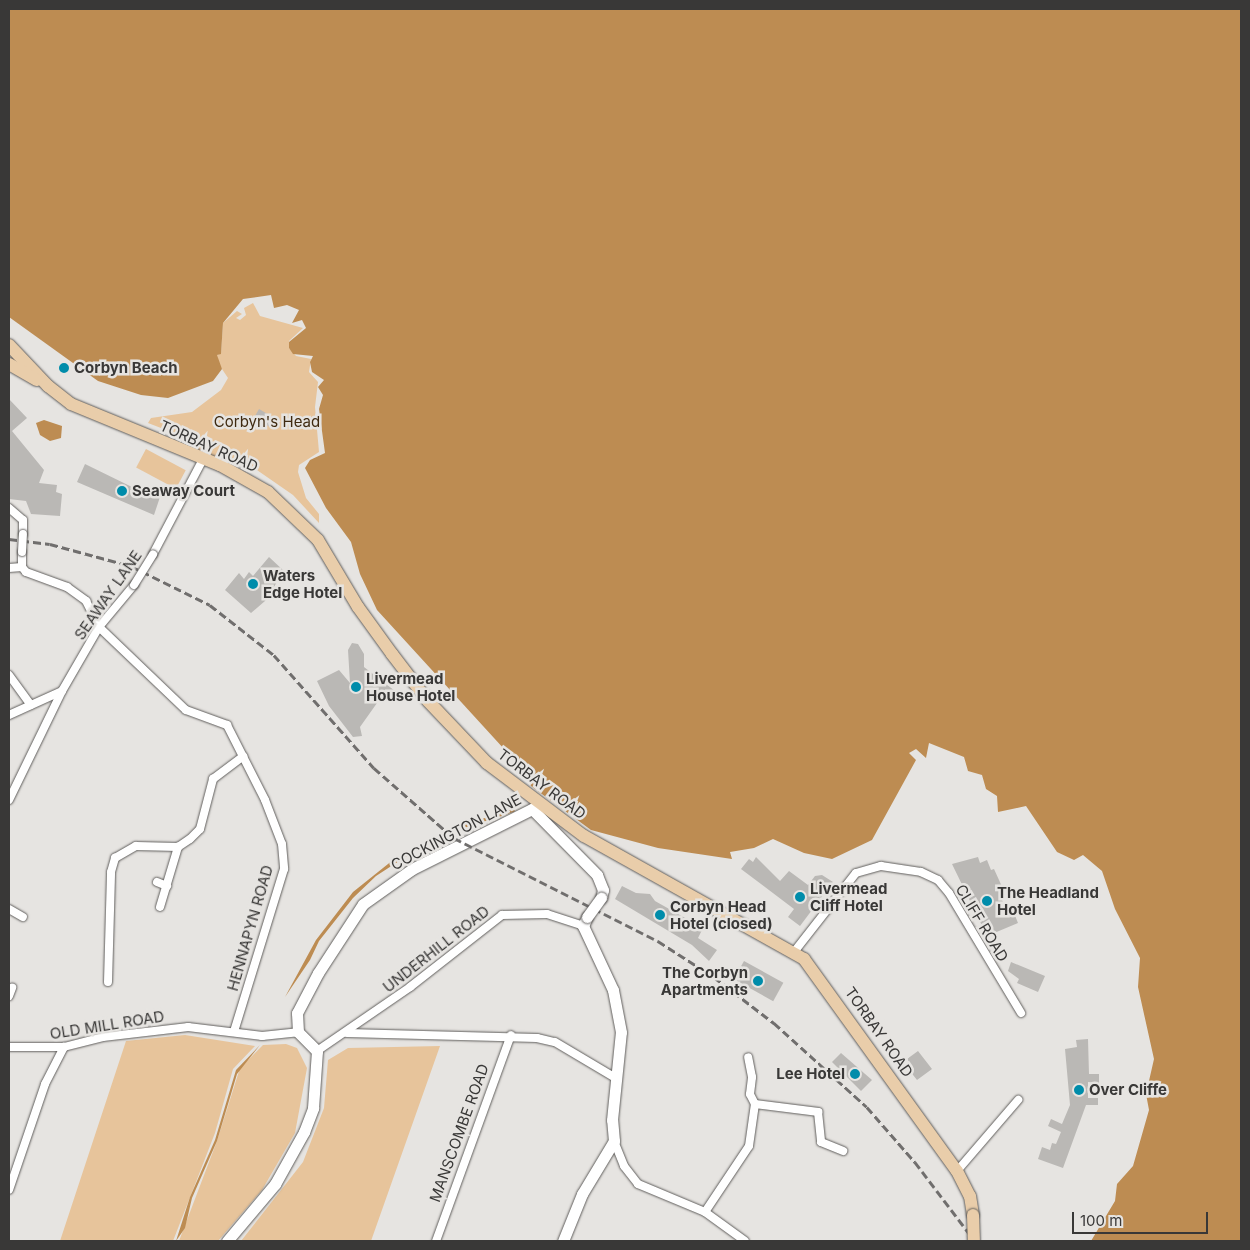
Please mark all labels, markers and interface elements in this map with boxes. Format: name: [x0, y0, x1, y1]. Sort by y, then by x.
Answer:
place label: Corbyn Beach: [74, 359, 178, 377]
marker: Corbyn Beach: [58, 362, 70, 374]
park label: Corbyn's Head: [214, 413, 320, 431]
street label: TORBAY ROAD: [157, 416, 261, 476]
place label: Seaway Court: [132, 482, 235, 500]
marker: Seaway Court: [116, 485, 128, 497]
street label: SEAWAY LANE: [71, 547, 145, 643]
place label: Waters Edge Hotel: [263, 566, 342, 601]
marker: Waters Edge Hotel: [247, 578, 259, 590]
place label: Livermead House Hotel: [366, 669, 455, 704]
marker: Livermead House Hotel: [350, 681, 362, 693]
street label: TORBAY ROAD: [494, 745, 590, 823]
street label: COCKINGTON LANE: [388, 790, 524, 874]
street label: HENNAPYN ROAD: [223, 863, 277, 993]
place label: Livermead Cliff Hotel: [810, 879, 887, 914]
street label: CLIFF ROAD: [952, 881, 1012, 965]
place label: The Headland Hotel: [997, 883, 1099, 918]
marker: Livermead Cliff Hotel: [794, 891, 806, 903]
marker: The Headland Hotel: [981, 895, 993, 907]
place label: Corbyn Head Hotel (closed): [670, 897, 773, 932]
street label: UNDERHILL ROAD: [379, 902, 493, 996]
marker: Corbyn Head Hotel (closed): [654, 909, 666, 921]
place label: The Corbyn Apartments: [661, 963, 748, 998]
marker: The Corbyn Apartments: [752, 975, 764, 987]
street label: TORBAY ROAD: [841, 984, 917, 1080]
street label: OLD MILL ROAD: [49, 1007, 165, 1043]
street label: MANSCOMBE ROAD: [426, 1061, 492, 1205]
place label: Lee Hotel: [776, 1065, 845, 1083]
marker: Lee Hotel: [849, 1068, 861, 1080]
place label: Over Cliffe: [1089, 1081, 1167, 1099]
marker: Over Cliffe: [1073, 1084, 1085, 1096]
scale bar: [1075, 1202, 1211, 1234]
text: 100 m: [1080, 1211, 1122, 1230]

